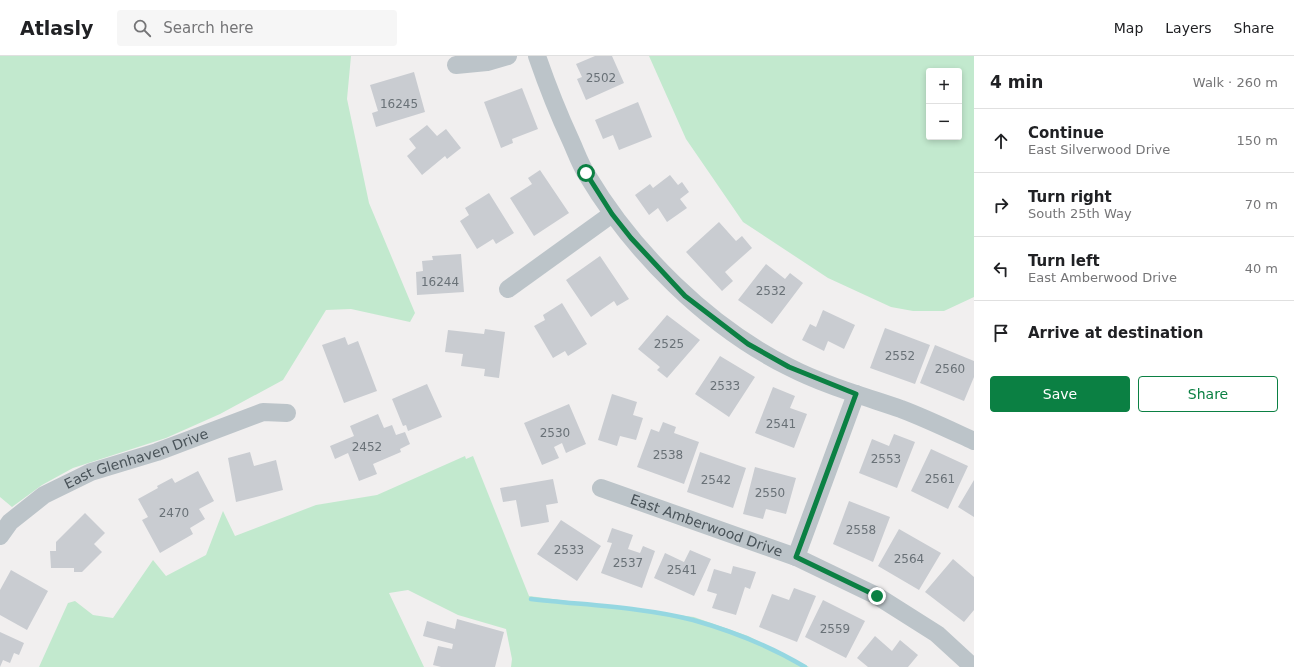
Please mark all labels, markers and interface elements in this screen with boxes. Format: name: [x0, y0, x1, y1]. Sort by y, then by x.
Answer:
search box: [117, 10, 397, 46]
text: Atlasly: [20, 17, 93, 39]
icon: search: [131, 17, 153, 39]
text: Search here: [163, 19, 253, 37]
text: Map: [1114, 20, 1143, 36]
text: Layers: [1165, 20, 1212, 36]
text: Share: [1234, 20, 1274, 36]
map controls: [926, 68, 962, 140]
button: +: [926, 68, 962, 104]
house number: 2502: [586, 71, 616, 85]
text: 4 min: [990, 72, 1043, 92]
text: Walk · 260 m: [1193, 75, 1278, 90]
house number: 16245: [380, 97, 418, 111]
button: −: [926, 104, 962, 140]
text: Continue: [1028, 124, 1104, 142]
icon: ahead: [990, 130, 1012, 152]
text: 150 m: [1236, 133, 1278, 148]
text: East Silverwood Drive: [1028, 142, 1170, 157]
route start: [577, 164, 595, 182]
text: Turn right: [1028, 188, 1112, 206]
icon: right: [990, 194, 1012, 216]
text: 70 m: [1245, 197, 1278, 212]
text: South 25th Way: [1028, 206, 1132, 221]
text: Turn left: [1028, 252, 1100, 270]
icon: left: [990, 258, 1012, 280]
text: 40 m: [1245, 261, 1278, 276]
text: East Amberwood Drive: [1028, 270, 1177, 285]
house number: 16244: [421, 275, 459, 289]
house number: 2532: [756, 284, 786, 298]
icon: arrive: [990, 322, 1012, 344]
text: Arrive at destination: [1028, 324, 1203, 342]
house number: 2525: [654, 337, 684, 351]
house number: 2552: [885, 349, 915, 363]
house number: 2560: [935, 362, 965, 376]
button: Save: [990, 376, 1130, 412]
button: Share: [1138, 376, 1278, 412]
house number: 2533: [710, 379, 740, 393]
house number: 2541: [766, 417, 796, 431]
street label: East Glenhaven Drive: [61, 425, 210, 492]
house number: 2530: [540, 426, 570, 440]
house number: 2452: [352, 440, 382, 454]
house number: 2538: [653, 448, 683, 462]
house number: 2553: [871, 452, 901, 466]
house number: 2561: [925, 472, 955, 486]
house number: 2542: [701, 473, 731, 487]
house number: 2550: [755, 486, 785, 500]
street label: East Amberwood Drive: [628, 491, 785, 560]
house number: 2470: [159, 506, 189, 520]
house number: 2558: [846, 523, 876, 537]
house number: 2533: [554, 543, 584, 557]
house number: 2564: [894, 552, 924, 566]
house number: 2537: [613, 556, 643, 570]
house number: 2541: [667, 563, 697, 577]
route end: [868, 587, 886, 605]
house number: 2559: [820, 622, 850, 636]

